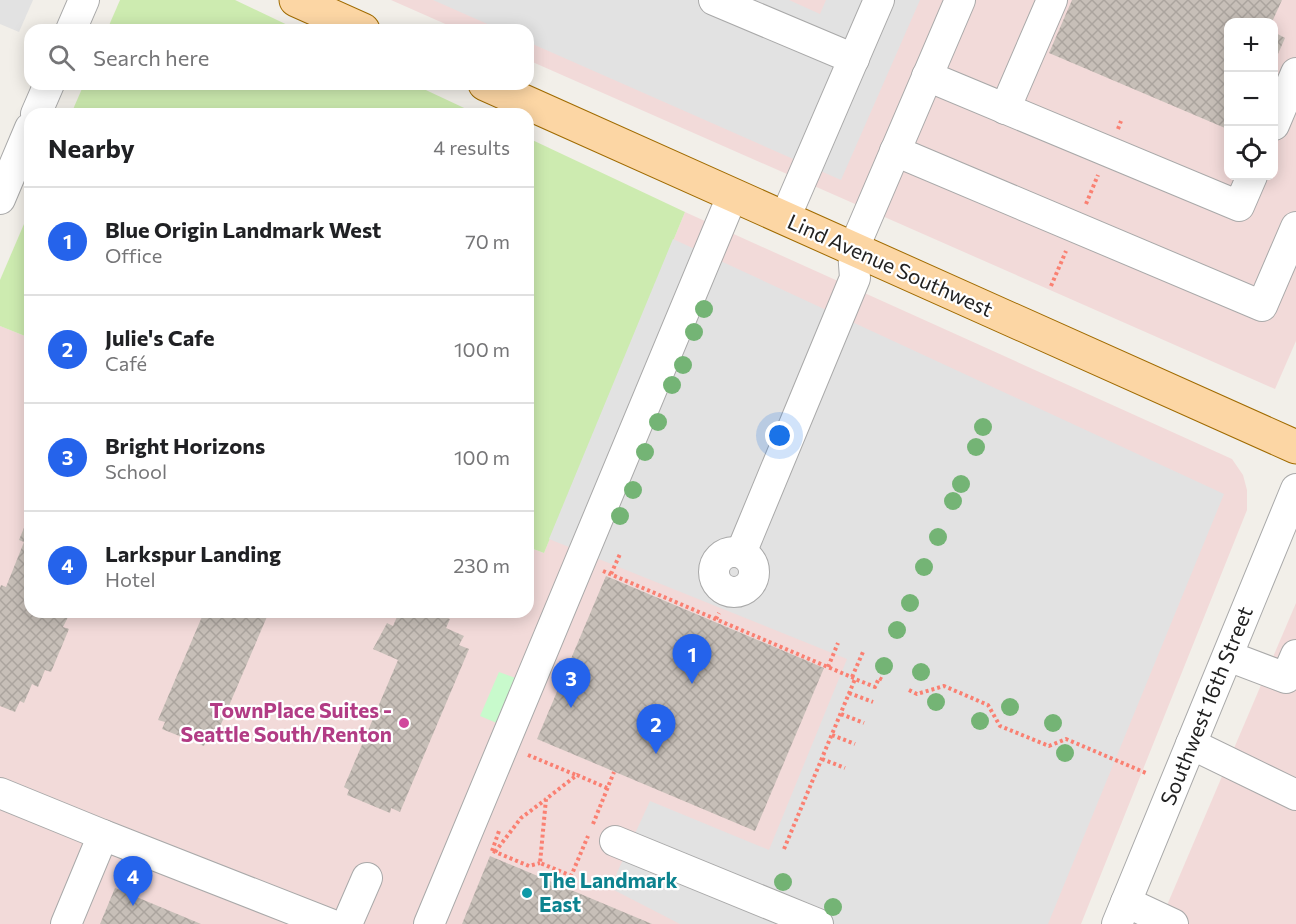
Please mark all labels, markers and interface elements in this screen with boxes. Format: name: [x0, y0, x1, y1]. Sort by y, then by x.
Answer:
map controls: [1224, 18, 1278, 180]
button: +: [1224, 18, 1278, 72]
search box: [24, 24, 534, 90]
icon: search: [45, 41, 78, 74]
text: Search here: [93, 44, 209, 71]
button: −: [1224, 72, 1278, 126]
button: locate: [1224, 126, 1278, 180]
text: Nearby: [48, 132, 135, 163]
text: 4 results: [433, 135, 510, 159]
street label: Lind Avenue Southwest: [784, 208, 997, 321]
text: Blue Origin Landmark West: [105, 216, 381, 243]
text: 1: [63, 229, 72, 253]
text: 70 m: [465, 229, 510, 253]
text: Office: [105, 243, 162, 267]
text: Julie's Cafe: [105, 324, 215, 351]
text: 2: [62, 337, 73, 361]
text: 100 m: [454, 337, 510, 361]
text: Café: [105, 351, 147, 375]
your location: [765, 421, 794, 450]
text: Bright Horizons: [105, 432, 265, 459]
text: 3: [62, 445, 73, 469]
text: 100 m: [454, 445, 510, 469]
text: School: [105, 459, 167, 483]
text: Larkspur Landing: [105, 540, 281, 567]
text: 4: [61, 553, 74, 577]
text: 230 m: [453, 553, 510, 577]
text: Hotel: [105, 567, 155, 591]
street label: Southwest 16th Street: [1154, 602, 1257, 809]
pin: 1: [672, 634, 712, 684]
pin: 3: [552, 658, 590, 708]
place label: TownPlace Suites - Seattle South/Renton: [181, 697, 392, 746]
pin: 2: [636, 704, 676, 754]
marker: TownPlace Suites - Seattle South/Renton: [397, 716, 411, 730]
pin: 4: [114, 856, 152, 906]
place label: The Landmark East: [539, 867, 678, 916]
marker: The Landmark East: [520, 886, 534, 900]

